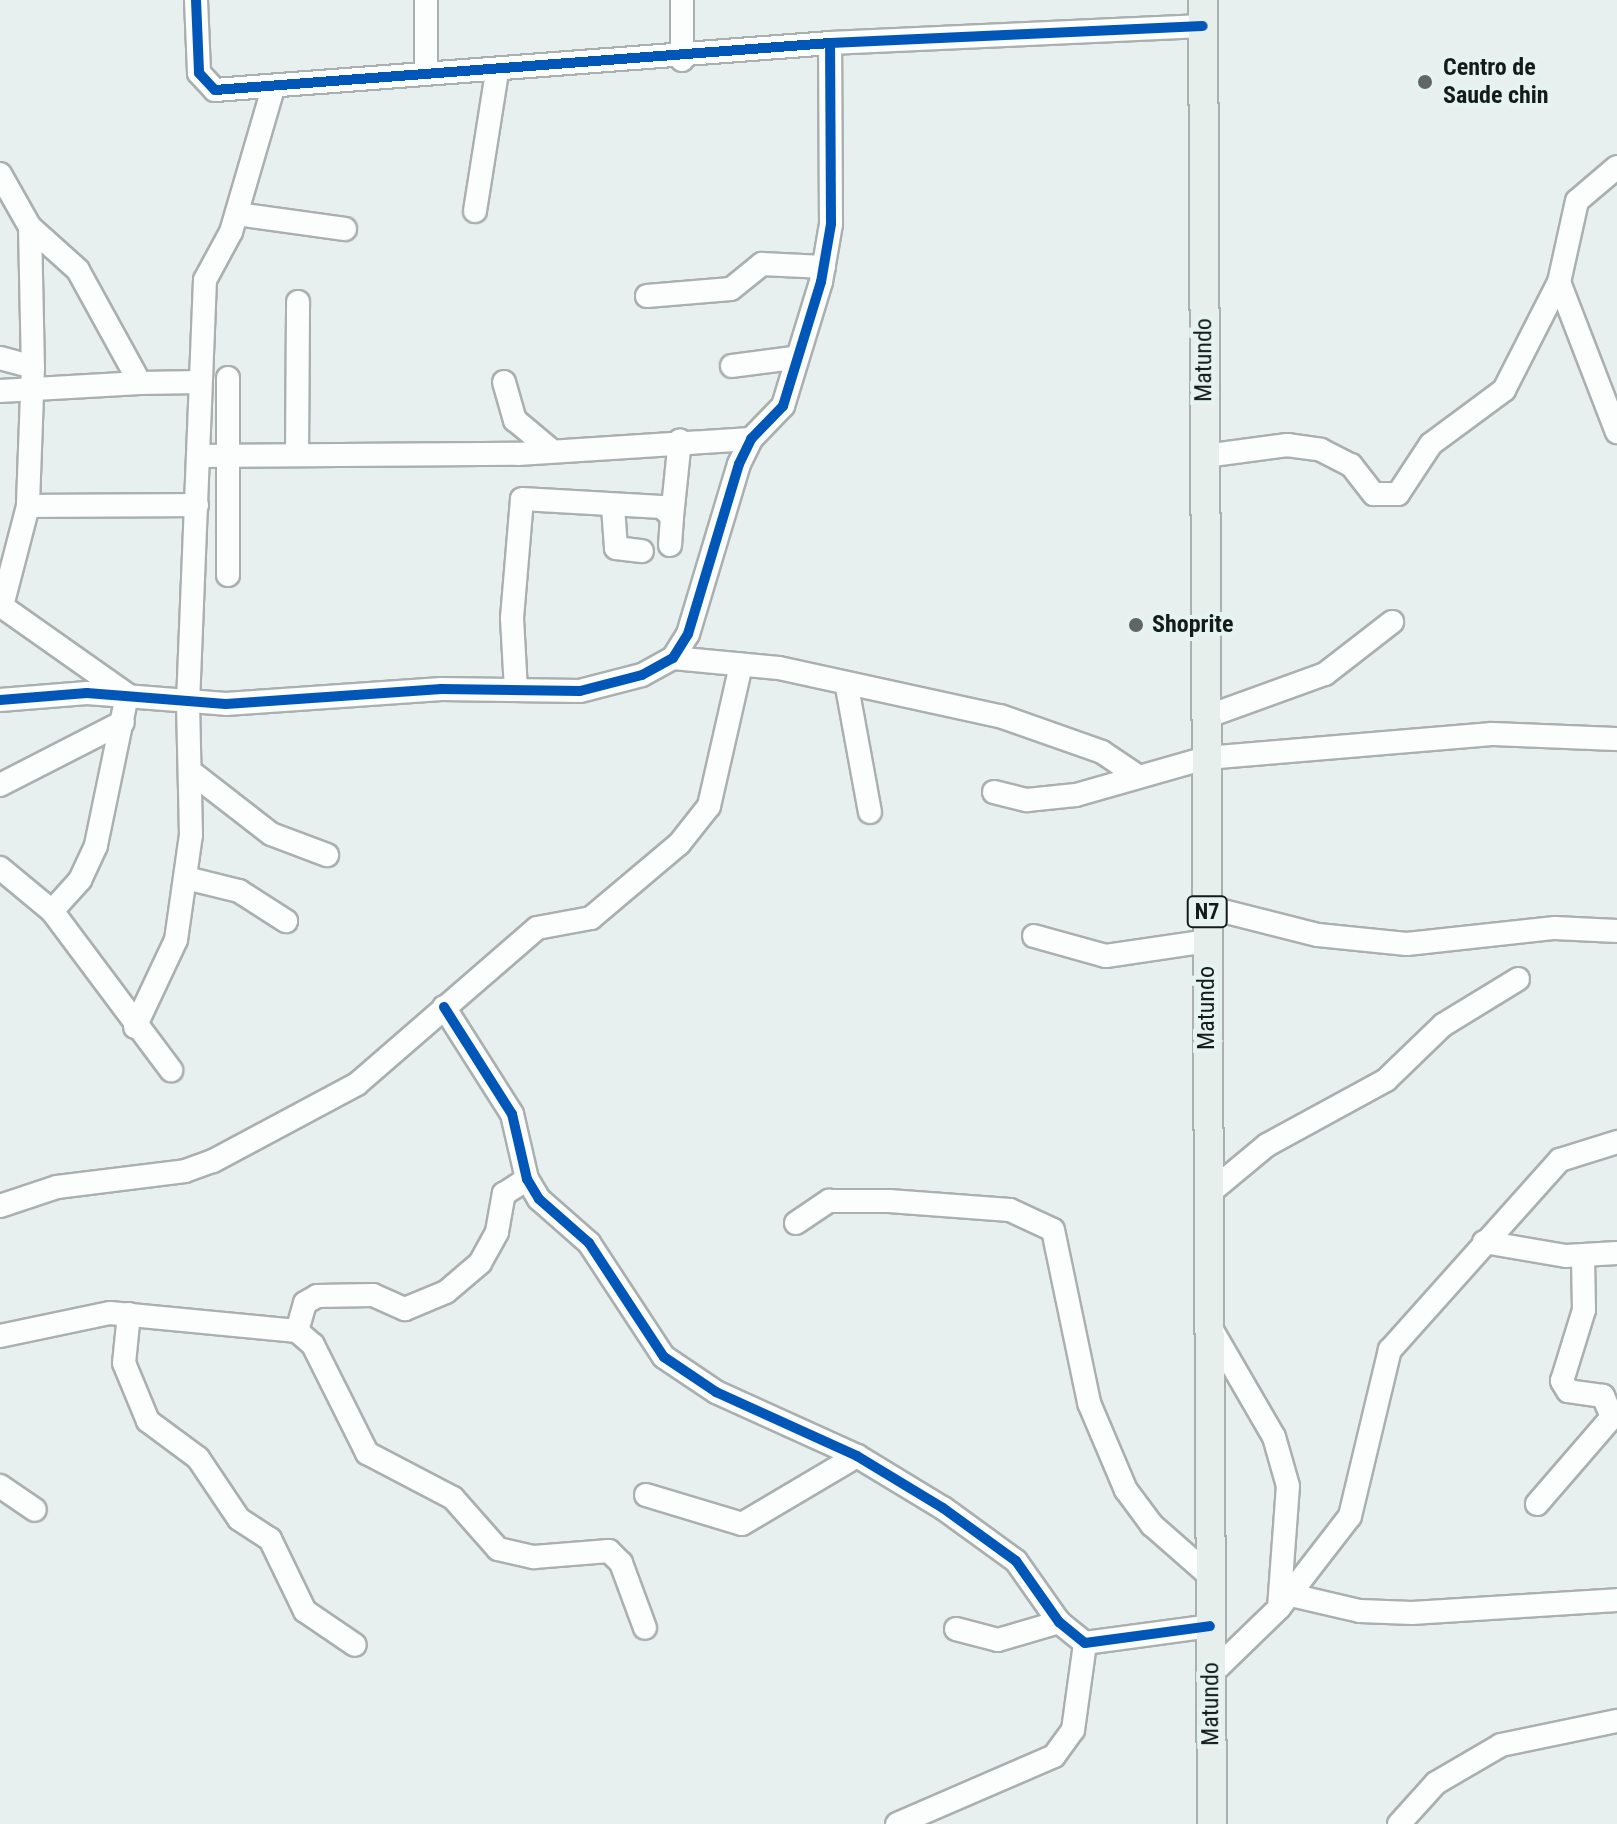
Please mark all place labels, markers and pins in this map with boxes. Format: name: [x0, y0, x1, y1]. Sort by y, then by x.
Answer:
place label: Centro de Saude chin: [1443, 54, 1549, 110]
marker: Centro de Saude chin: [1414, 71, 1436, 93]
place label: Shoprite: [1152, 611, 1233, 639]
marker: Shoprite: [1127, 616, 1145, 634]

